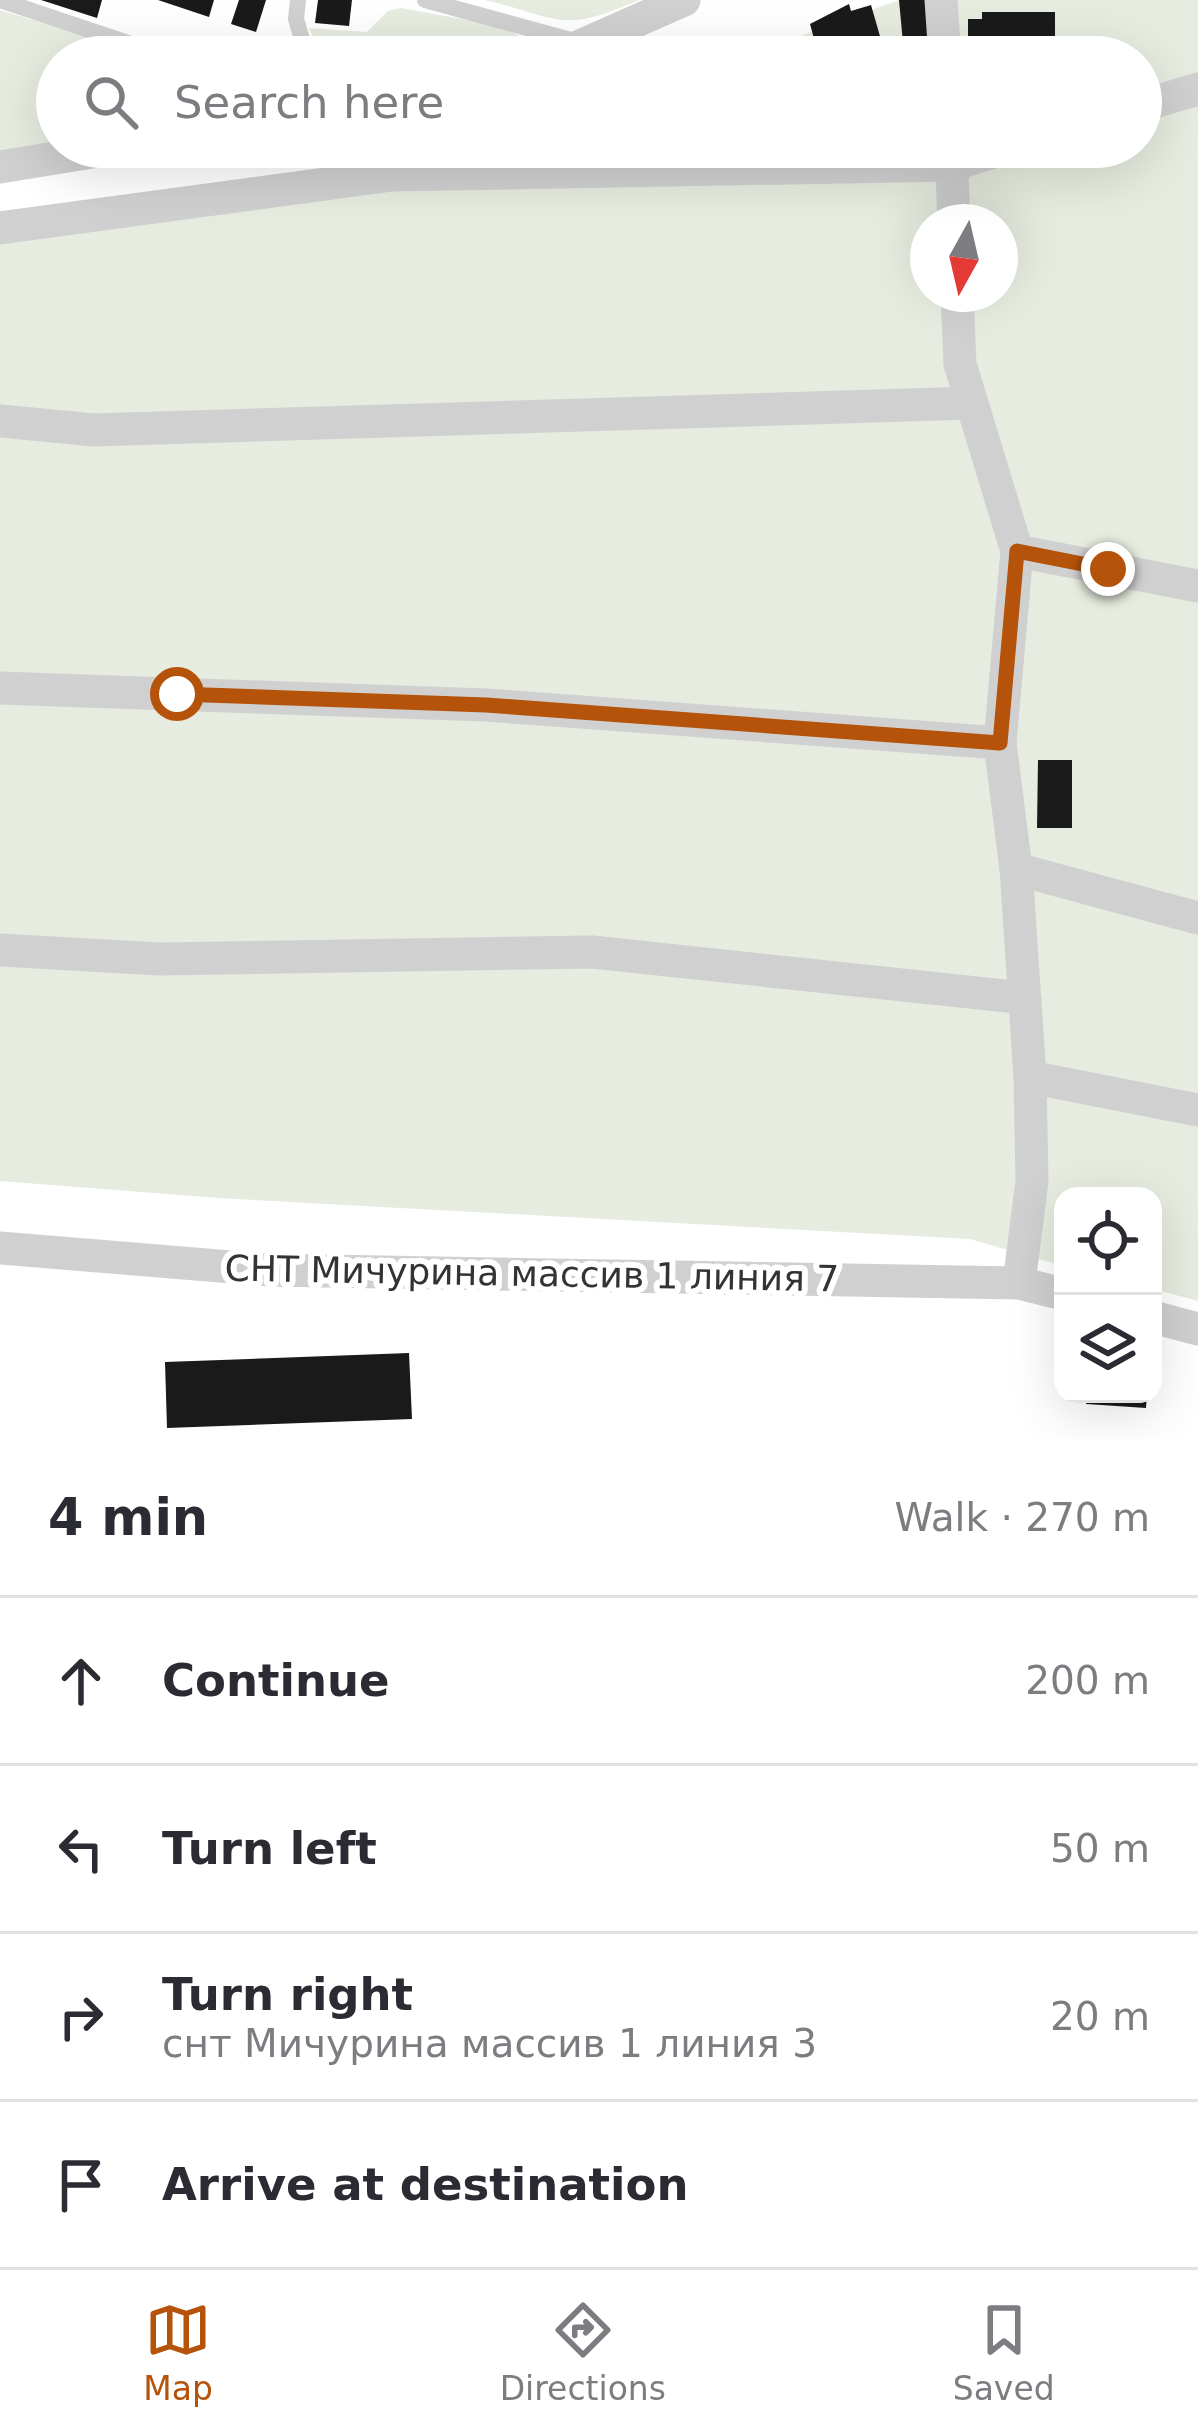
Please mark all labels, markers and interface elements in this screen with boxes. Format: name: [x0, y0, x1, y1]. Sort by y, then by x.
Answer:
search box: [36, 36, 1162, 168]
icon: search: [78, 69, 144, 135]
text: Search here: [174, 76, 444, 129]
north arrow: [910, 204, 1018, 312]
route end: [1081, 542, 1135, 596]
route start: [150, 667, 204, 721]
map controls: [1054, 1187, 1162, 1403]
button: locate: [1054, 1187, 1162, 1295]
street label: СНТ Мичурина массив 1 линия 7: [224, 1248, 840, 1299]
button: layers: [1054, 1295, 1162, 1403]
text: 4 min: [48, 1488, 208, 1547]
text: Walk · 270 m: [895, 1495, 1150, 1540]
icon: ahead: [48, 1648, 114, 1714]
text: Continue: [162, 1654, 390, 1707]
text: 200 m: [1025, 1658, 1150, 1703]
icon: left: [48, 1816, 114, 1882]
text: Turn left: [162, 1822, 377, 1875]
text: 50 m: [1050, 1826, 1150, 1871]
text: Turn right: [162, 1968, 413, 2021]
icon: right: [48, 1984, 114, 2050]
text: 20 m: [1050, 1994, 1150, 2039]
text: снт Мичурина массив 1 линия 3: [162, 2021, 817, 2066]
icon: arrive: [48, 2152, 114, 2218]
text: Arrive at destination: [162, 2158, 688, 2211]
tab: Map: [143, 2297, 213, 2408]
tab: Directions: [500, 2297, 666, 2408]
tab: Saved: [953, 2297, 1055, 2408]

